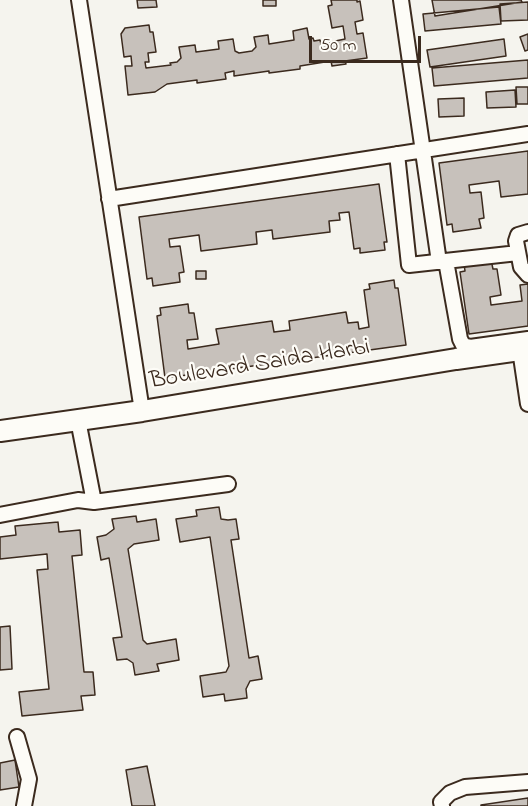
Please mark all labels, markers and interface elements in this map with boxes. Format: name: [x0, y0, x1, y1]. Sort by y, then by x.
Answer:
scale bar: [312, 24, 424, 62]
text: 50 m: [320, 33, 357, 59]
street label: Boulevard Saida Harbi: [148, 334, 372, 398]

